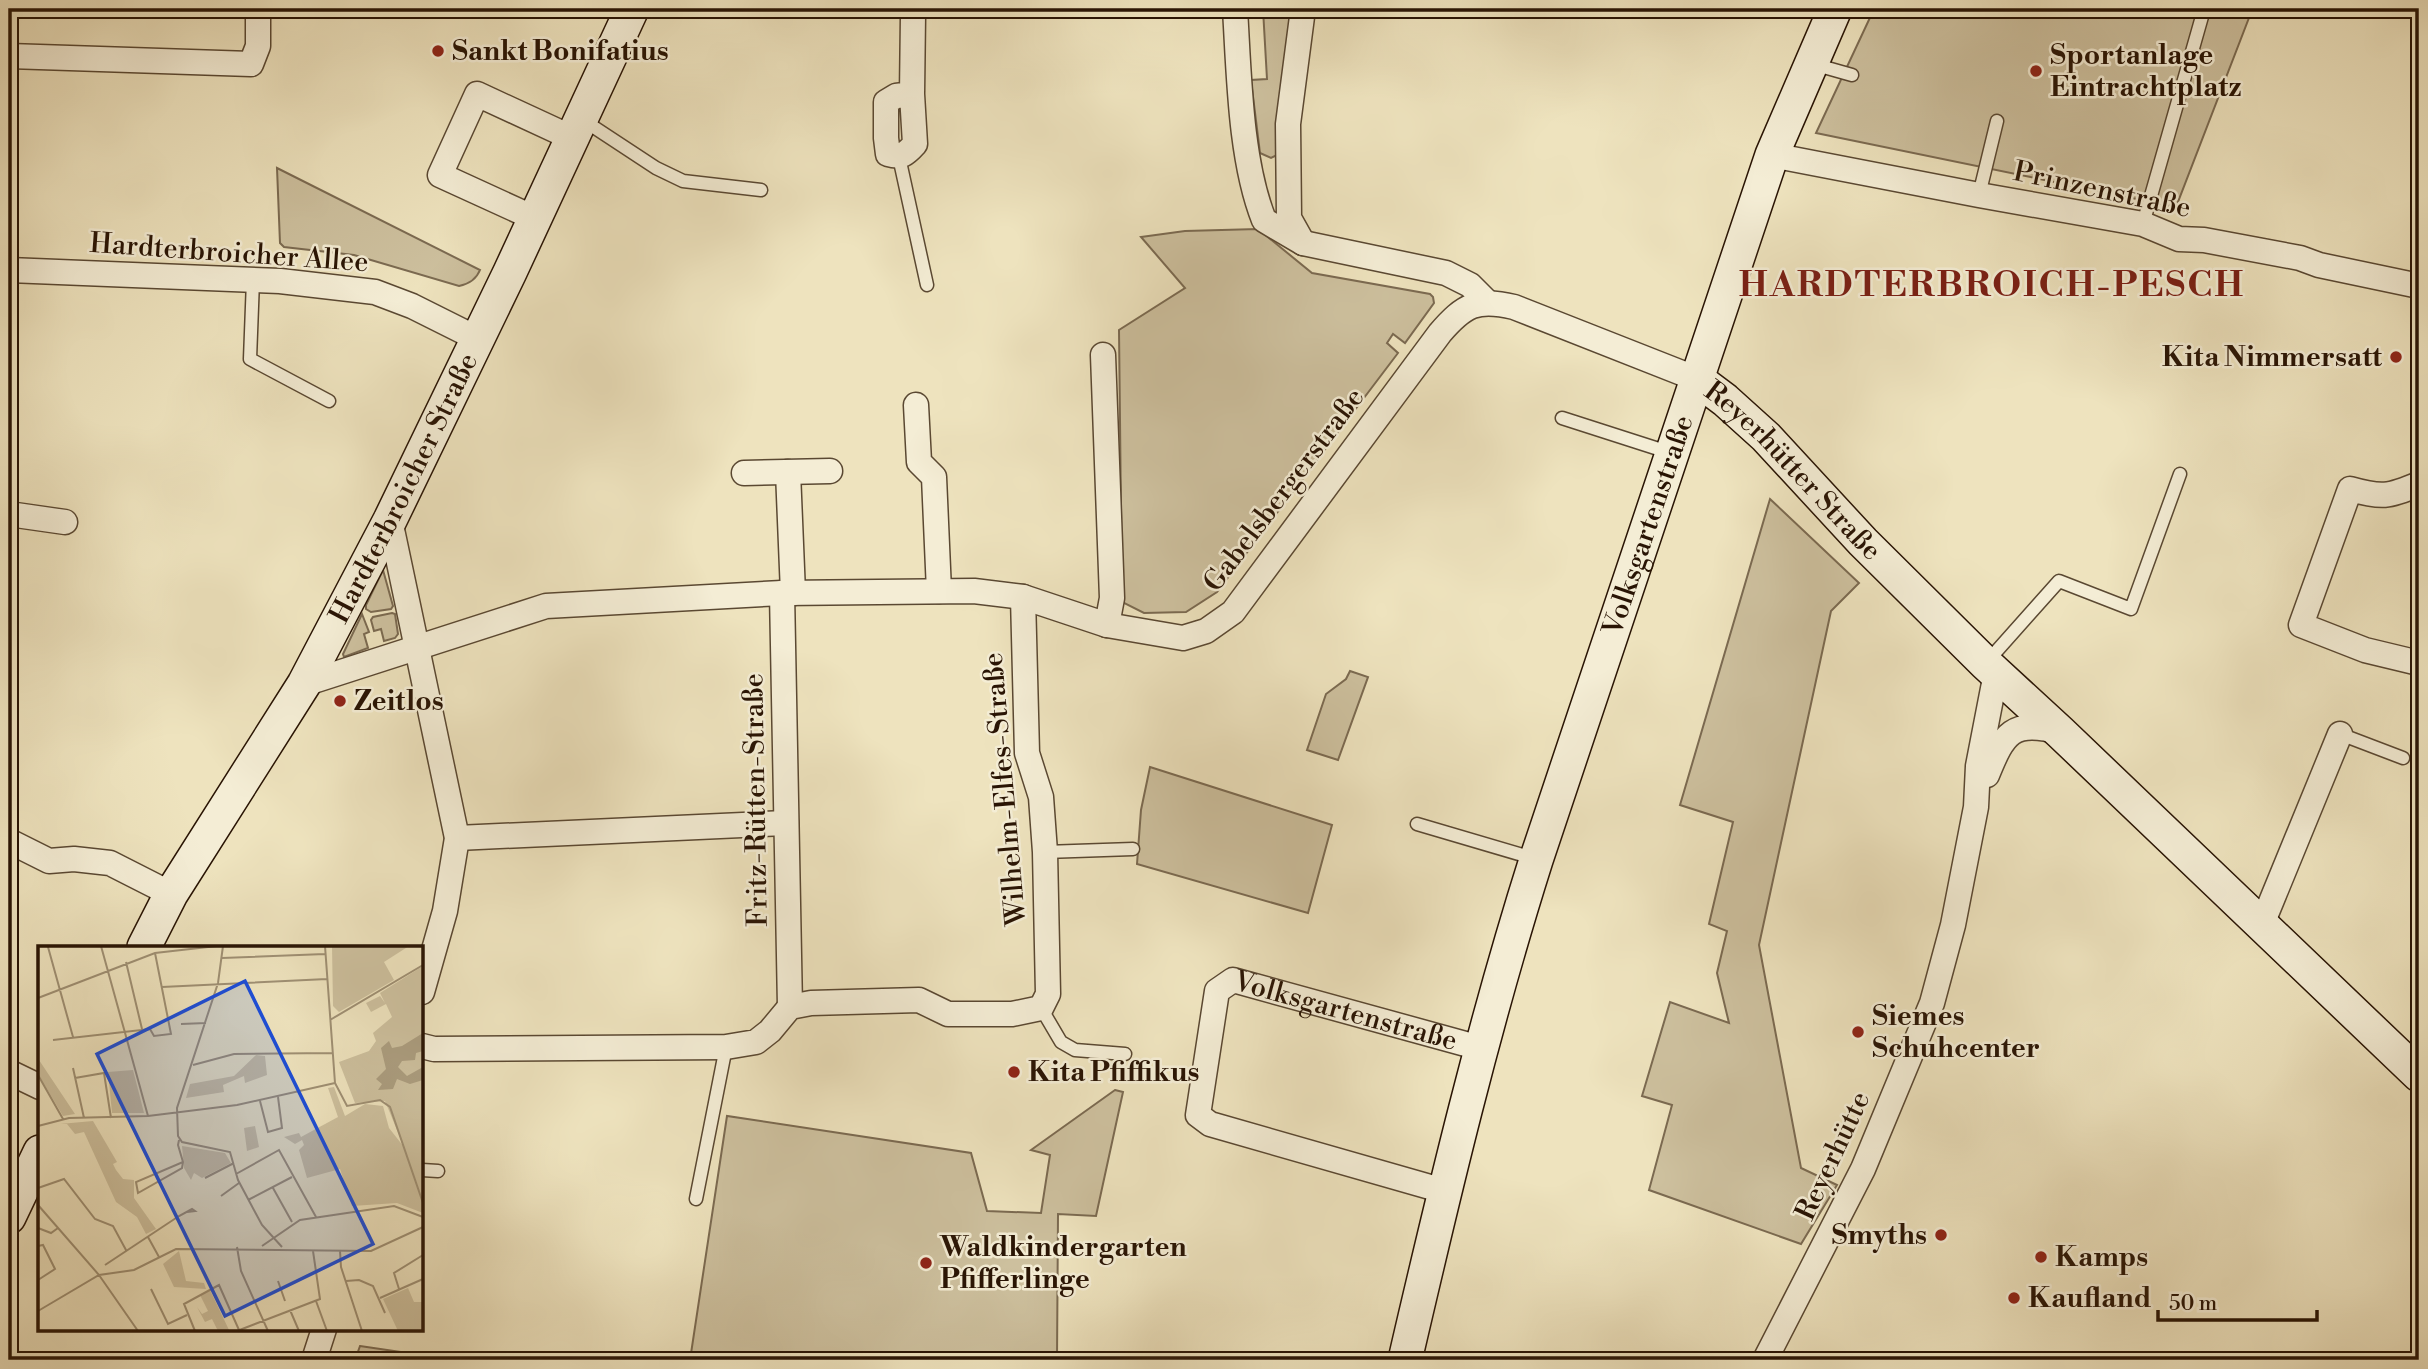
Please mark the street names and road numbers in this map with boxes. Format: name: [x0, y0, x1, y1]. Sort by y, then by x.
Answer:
street label: Prinzenstraße: [2010, 154, 2194, 226]
street label: Hardterbroicher Allee: [88, 226, 370, 280]
street label: Hardterbroicher Straße: [322, 347, 486, 629]
street label: Reyerhütter Straße: [1698, 373, 1889, 568]
street label: Gabelsbergerstraße: [1196, 381, 1372, 599]
street label: Volksgartenstraße: [1595, 411, 1701, 641]
street label: Wilhelm-Elfes-Straße: [976, 651, 1034, 928]
street label: Fritz-Rütten-Straße: [736, 673, 776, 927]
street label: Volksgartenstraße: [1229, 963, 1461, 1058]
street label: Reyerhütte: [1788, 1086, 1878, 1226]

